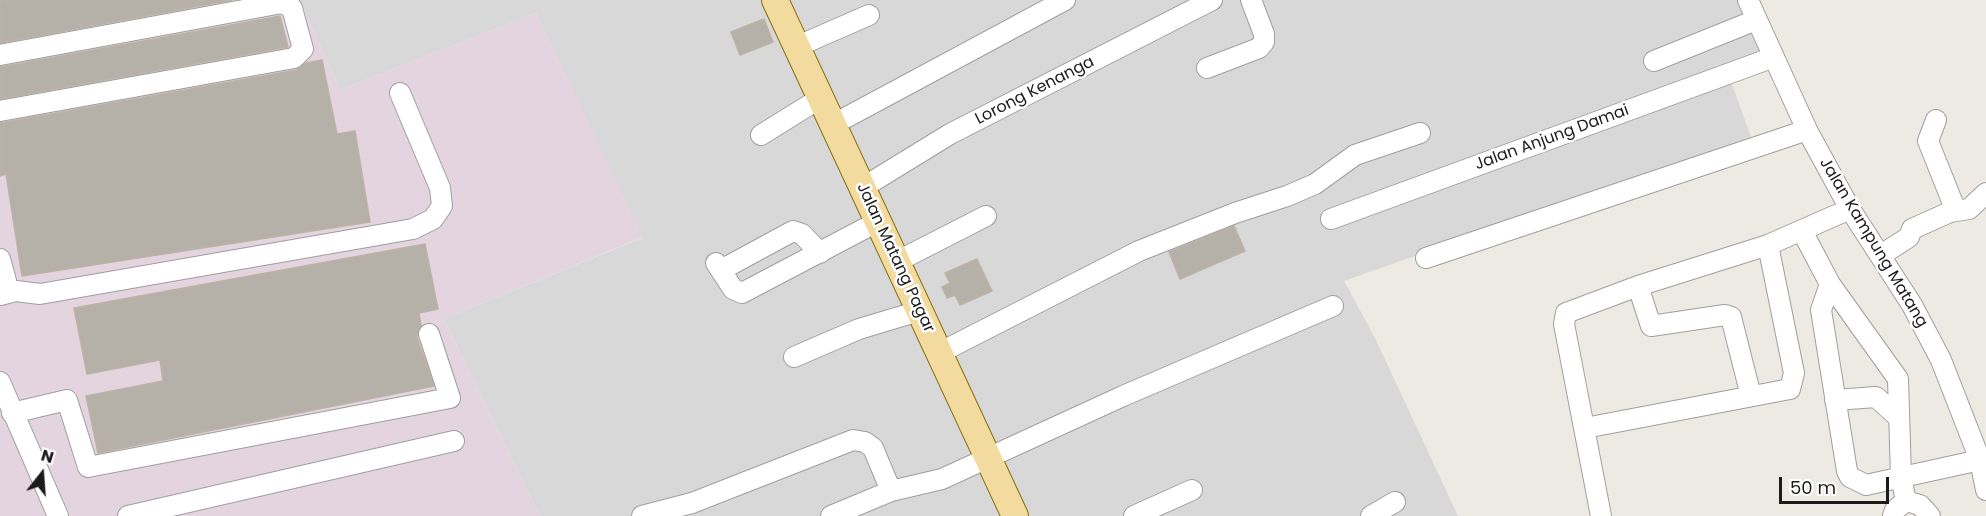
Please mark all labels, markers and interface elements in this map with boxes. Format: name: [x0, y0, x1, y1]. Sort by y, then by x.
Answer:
street label: Lorong Kenanga: [972, 53, 1098, 129]
street label: Jalan Anjung Damai: [1472, 101, 1632, 175]
street label: Jalan Kampung Matang: [1815, 155, 1931, 331]
street label: Jalan Matang Pagar: [852, 180, 938, 336]
north arrow: [12, 444, 72, 504]
text: N: [38, 444, 57, 469]
scale bar: [1782, 465, 1892, 503]
text: 50 m: [1790, 475, 1836, 500]

